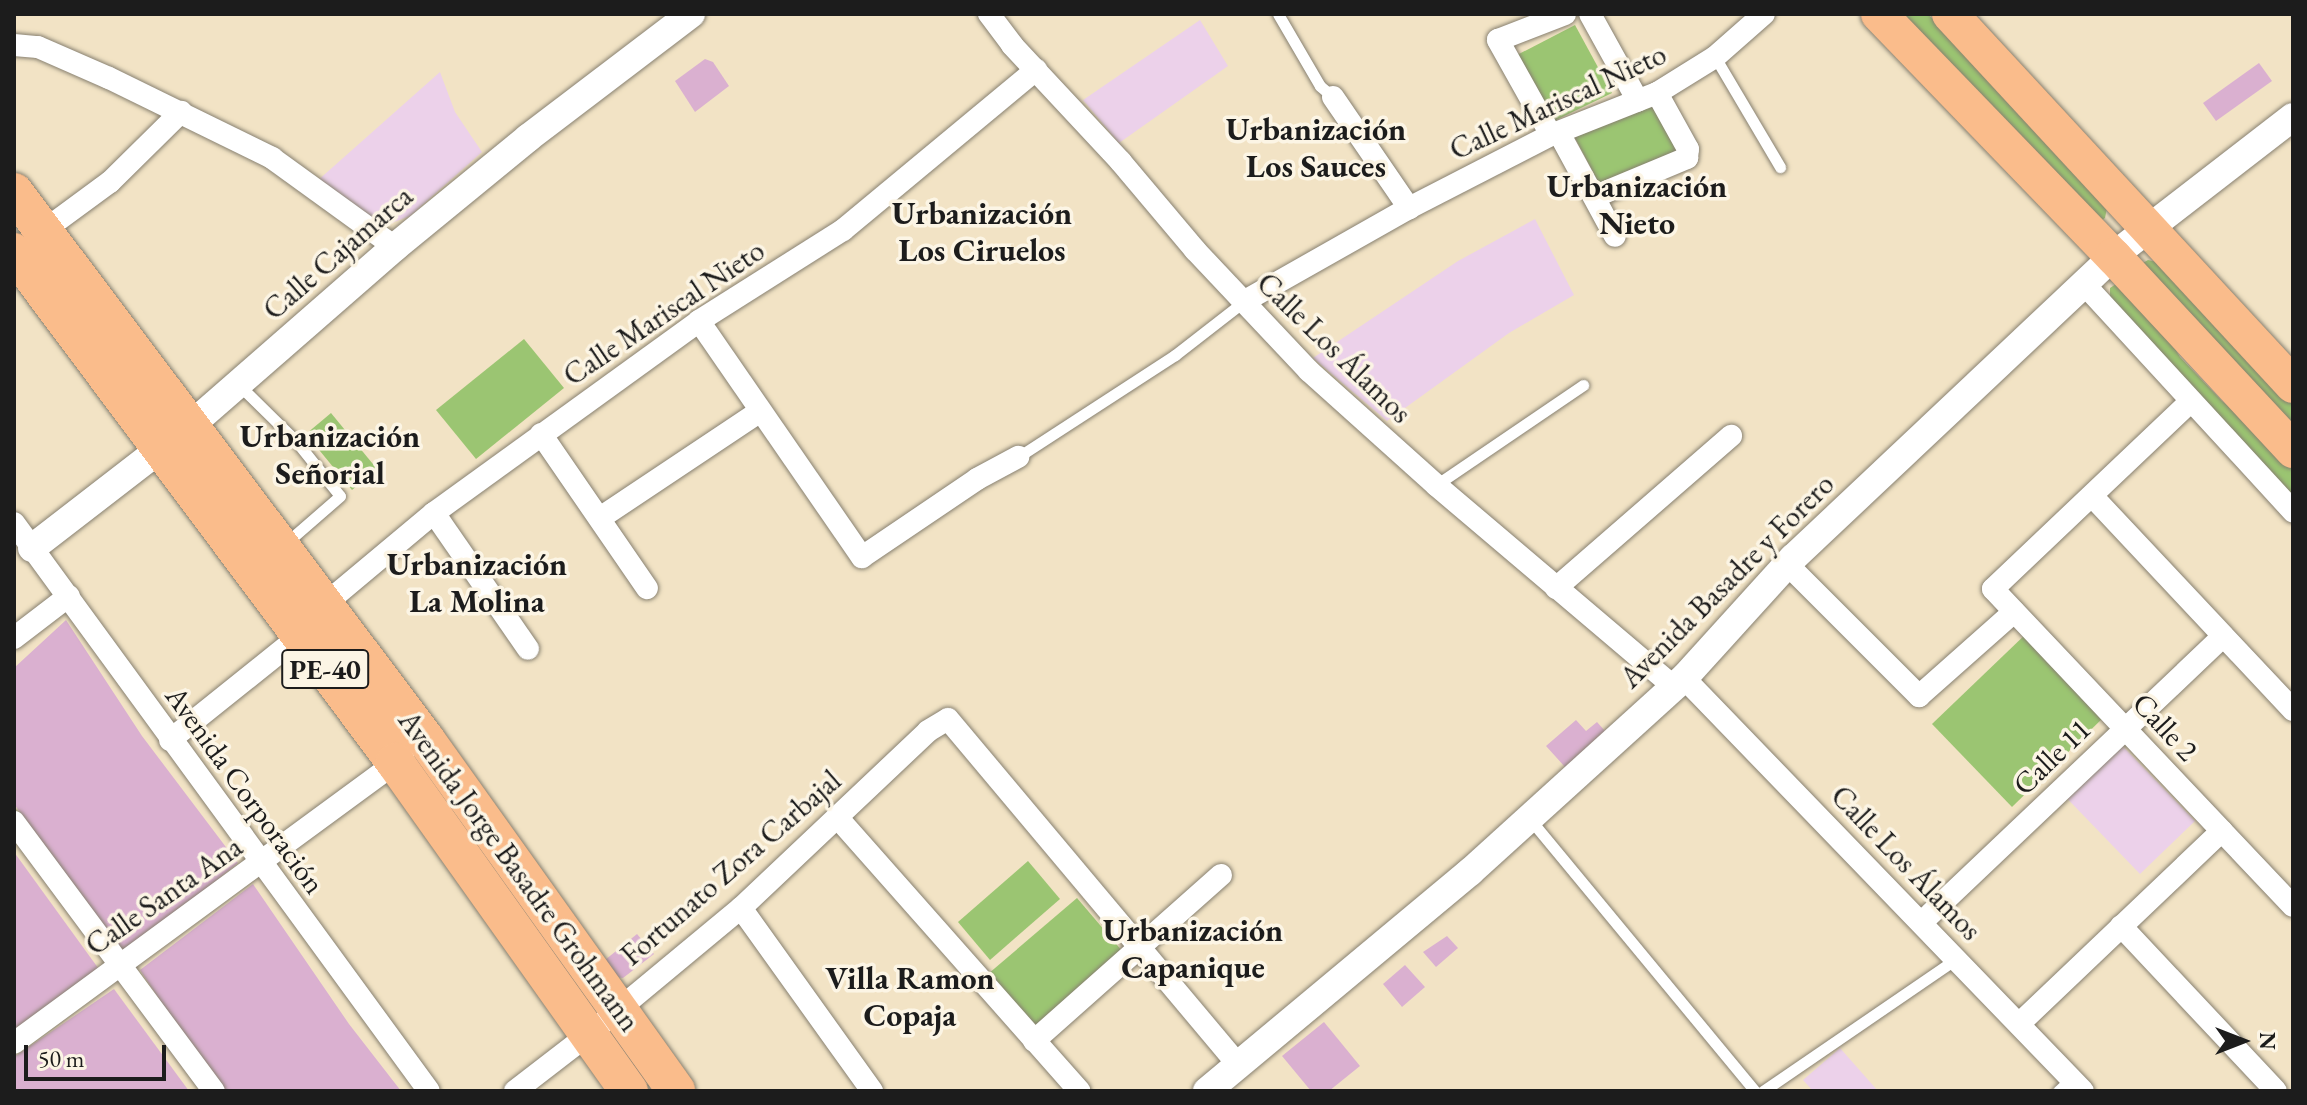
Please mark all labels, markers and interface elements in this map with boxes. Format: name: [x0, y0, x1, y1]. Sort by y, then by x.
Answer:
street label: Calle Mariscal Nieto: [1444, 36, 1672, 168]
district label: Urbanización Los Sauces: [1226, 111, 1406, 186]
district label: Urbanización Nieto: [1547, 168, 1727, 243]
street label: Calle Cajamarca: [256, 178, 420, 328]
district label: Urbanización Los Ciruelos: [892, 195, 1072, 270]
street label: Calle Mariscal Nieto: [557, 232, 771, 394]
street label: Calle Los Álamos: [1249, 265, 1419, 431]
district label: Urbanización Señorial: [240, 418, 420, 493]
street label: Avenida Basadre y Forero: [1612, 466, 1842, 696]
district label: Urbanización La Molina: [387, 546, 567, 621]
road number: PE-40: [281, 645, 369, 693]
street label: Avenida Corporación: [158, 679, 332, 901]
street label: Calle 2: [2125, 686, 2205, 768]
street label: Avenida Jorge Basadre Grohmann: [390, 704, 648, 1038]
street label: Calle 11: [2006, 711, 2098, 803]
street label: Fortunato Zora Carbajal: [614, 763, 848, 973]
street label: Calle Los Álamos: [1823, 778, 1989, 948]
street label: Calle Santa Ana: [79, 829, 249, 963]
district label: Urbanización Capanique: [1103, 912, 1283, 987]
district label: Villa Ramon Copaja: [825, 960, 995, 1035]
north arrow: [2203, 1001, 2283, 1081]
scale bar: [28, 1029, 170, 1079]
text: N: [2253, 1032, 2282, 1050]
text: 50 m: [38, 1043, 85, 1074]

